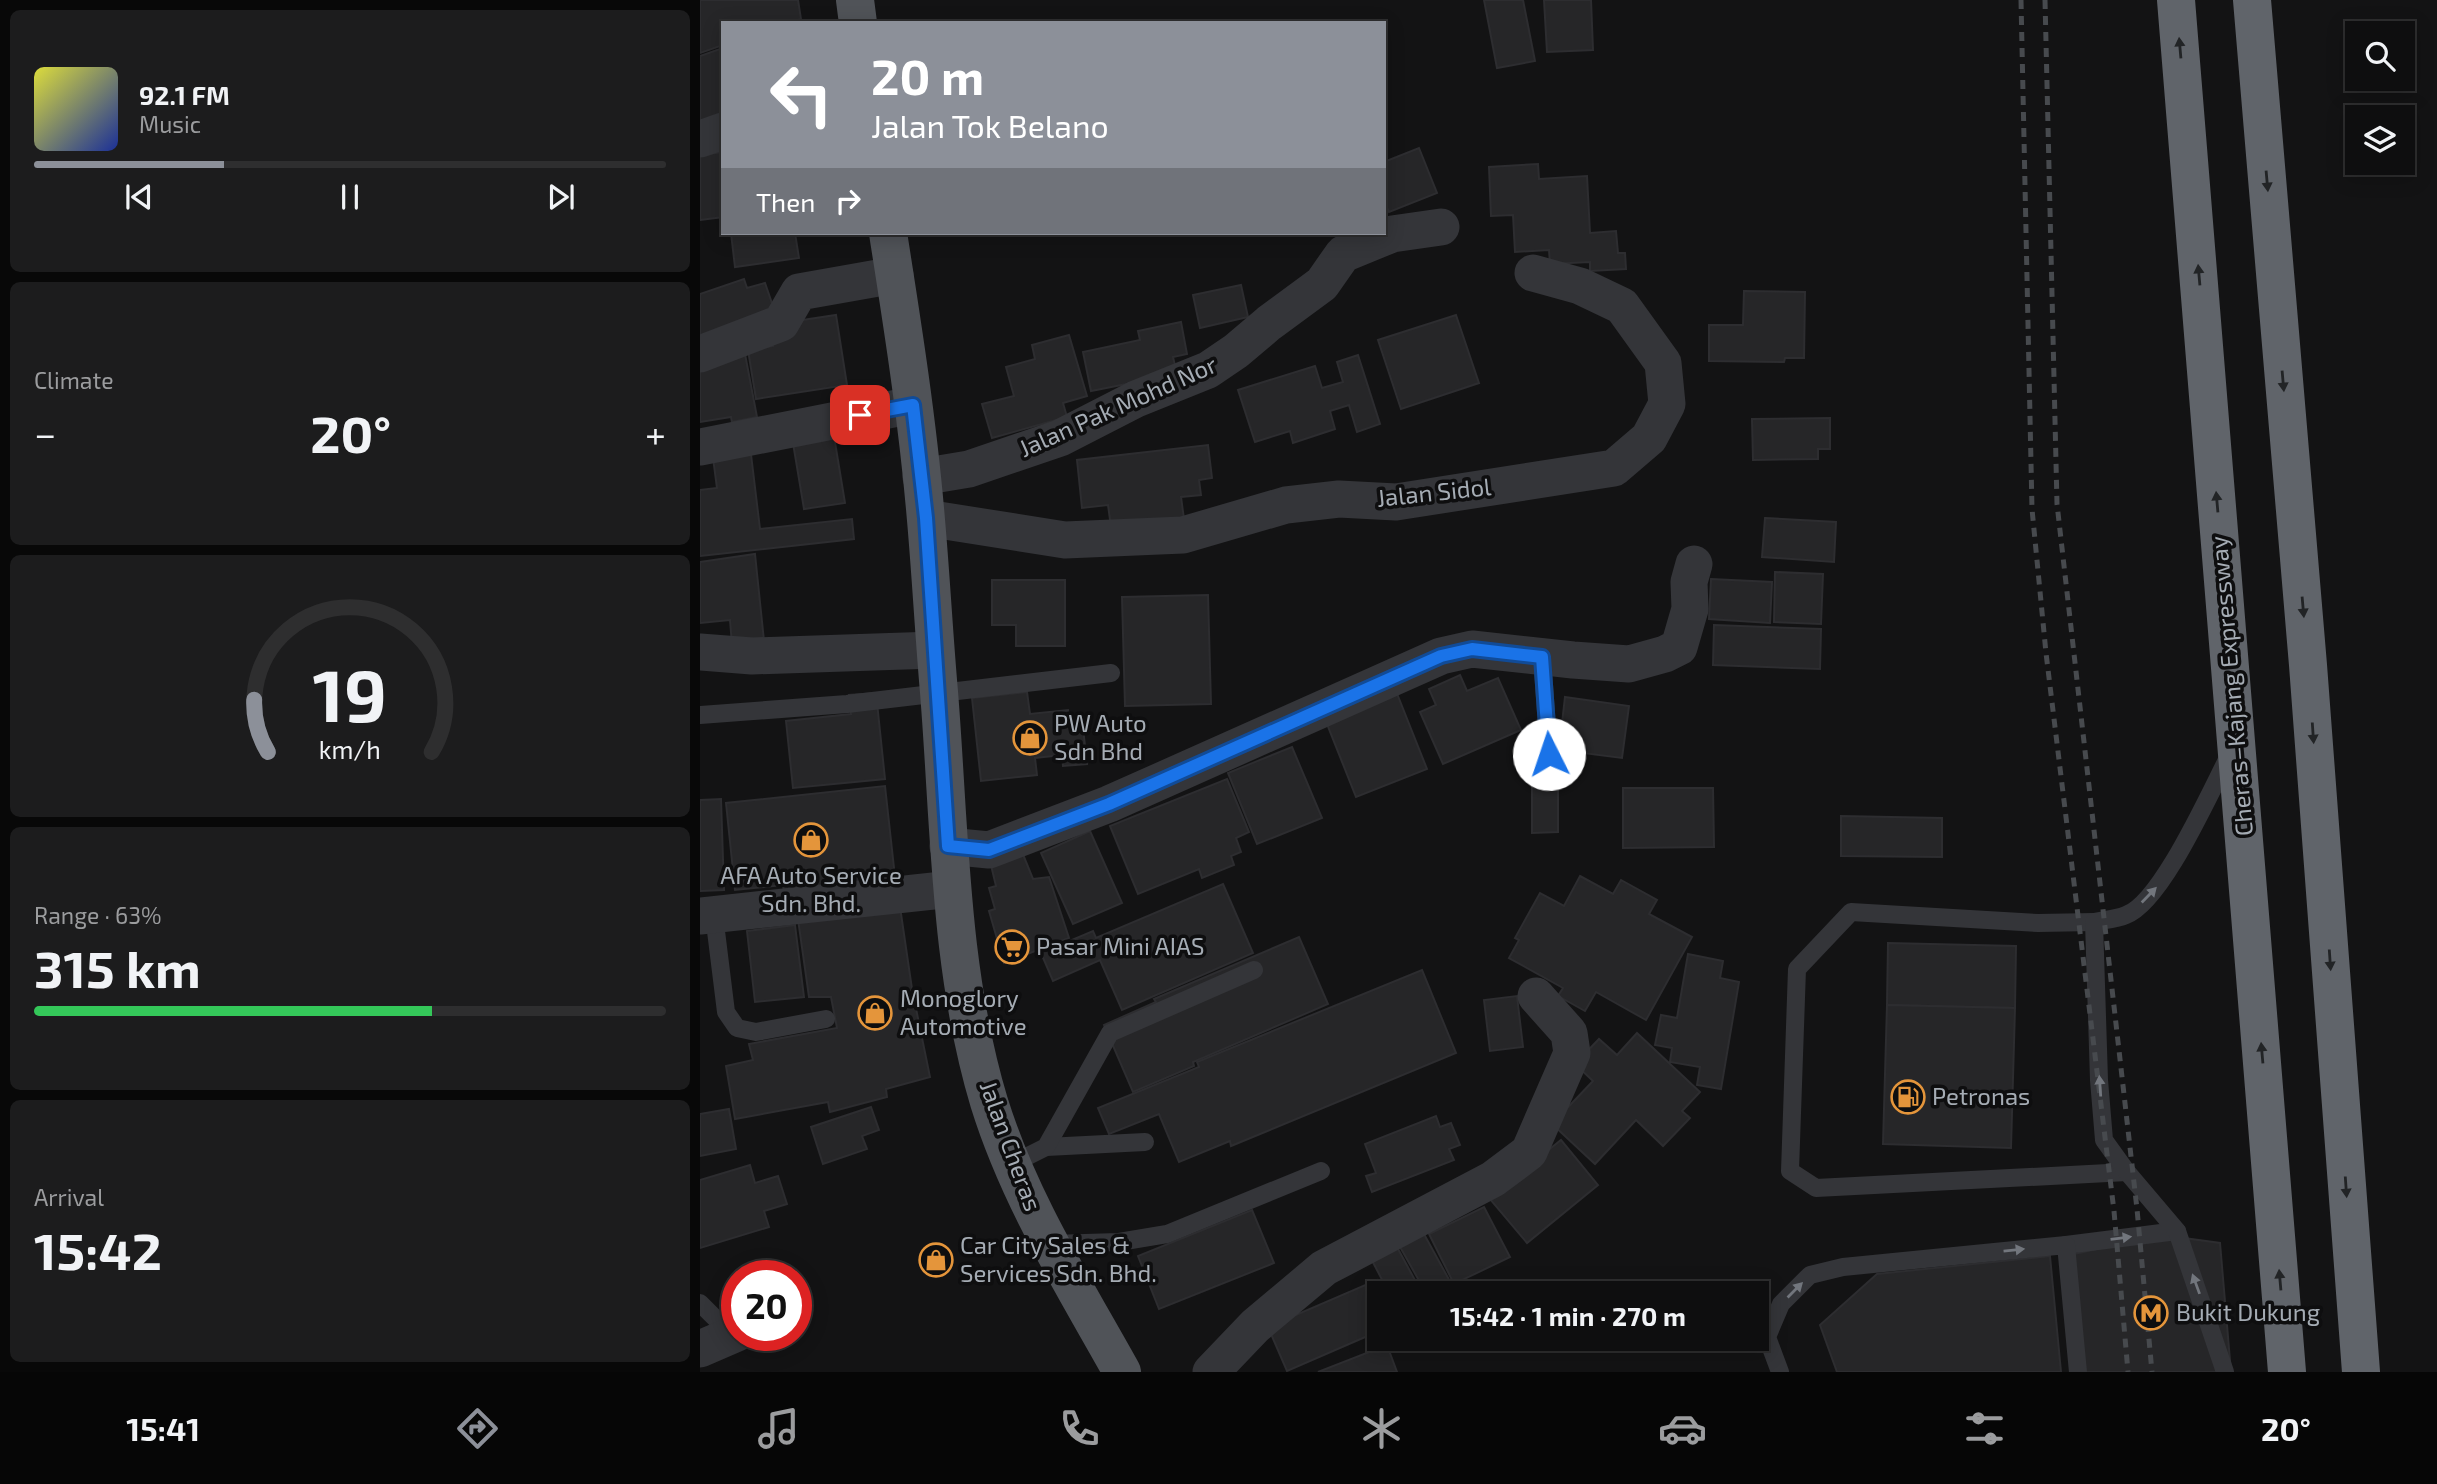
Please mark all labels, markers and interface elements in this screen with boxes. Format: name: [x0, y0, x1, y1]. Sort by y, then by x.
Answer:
map controls: [2345, 21, 2415, 175]
button: search: [2345, 21, 2415, 91]
one-way arrow: [2174, 37, 2185, 59]
text: 20 m: [871, 46, 984, 105]
icon: left: [756, 49, 847, 140]
text: 92.1 FM: [139, 79, 230, 110]
button: layers: [2345, 105, 2415, 175]
text: Jalan Tok Belano: [871, 106, 1109, 144]
text: Music: [139, 110, 201, 138]
one-way arrow: [2262, 171, 2273, 193]
icon: previous: [120, 178, 158, 216]
icon: pause: [331, 178, 369, 216]
icon: next: [542, 178, 580, 216]
icon: right: [829, 182, 867, 220]
text: Then: [756, 186, 815, 217]
one-way arrow: [2193, 264, 2204, 286]
street label: Jalan Pak Mohd Nor: [1014, 349, 1221, 462]
text: Climate: [34, 366, 114, 394]
one-way arrow: [2278, 370, 2289, 392]
pin: [830, 385, 890, 445]
icon: arrive: [841, 396, 879, 434]
text: 20°: [310, 401, 391, 463]
text: −: [34, 410, 56, 456]
text: +: [645, 410, 666, 456]
street label: Jalan Sidol: [1375, 471, 1492, 512]
one-way arrow: [2211, 490, 2222, 512]
street label: Cheras–Kajang Expressway: [2203, 535, 2258, 837]
one-way arrow: [2298, 596, 2309, 618]
text: 19: [313, 649, 387, 737]
place label: PW Auto Sdn Bhd: [1054, 708, 1147, 765]
position arrow: [1512, 717, 1586, 791]
shop icon: PW Auto Sdn Bhd: [1011, 719, 1049, 757]
one-way arrow: [2308, 722, 2319, 744]
text: km/h: [319, 734, 381, 764]
shop icon: AFA Auto Service Sdn. Bhd.: [792, 821, 830, 859]
place label: AFA Auto Service Sdn. Bhd.: [720, 860, 902, 917]
one-way arrow: [2141, 886, 2157, 904]
text: Range · 63%: [34, 901, 162, 929]
supermarket icon: Pasar Mini AIAS: [993, 928, 1031, 966]
place label: Pasar Mini AIAS: [1036, 931, 1204, 960]
text: 315 km: [34, 936, 201, 998]
one-way arrow: [2325, 949, 2336, 971]
place label: Monoglory Automotive: [900, 983, 1027, 1040]
shop icon: Monoglory Automotive: [856, 994, 894, 1032]
one-way arrow: [2256, 1042, 2267, 1064]
one-way arrow: [2094, 1074, 2105, 1096]
street label: Jalan Cheras: [974, 1076, 1048, 1215]
fuel station icon: Petronas: [1889, 1078, 1927, 1116]
place label: Petronas: [1932, 1081, 2030, 1110]
one-way arrow: [2341, 1176, 2352, 1198]
text: Arrival: [34, 1183, 104, 1211]
text: 15:42: [34, 1218, 162, 1280]
place label: Car City Sales & Services Sdn. Bhd.: [960, 1230, 1157, 1287]
one-way arrow: [2111, 1232, 2133, 1243]
shop icon: Car City Sales & Services Sdn. Bhd.: [917, 1241, 955, 1279]
one-way arrow: [2003, 1244, 2025, 1255]
speed limit sign: 20: [721, 1260, 812, 1351]
one-way arrow: [2274, 1268, 2285, 1290]
one-way arrow: [2190, 1273, 2201, 1294]
one-way arrow: [1786, 1283, 1803, 1299]
metro station icon: Bukit Dukung: [2132, 1294, 2170, 1332]
place label: Bukit Dukung: [2176, 1297, 2320, 1326]
text: 15:42 · 1 min · 270 m: [1450, 1300, 1686, 1331]
icon: directions: [453, 1404, 502, 1453]
icon: music: [754, 1404, 803, 1453]
icon: phone: [1055, 1404, 1104, 1453]
icon: climate: [1357, 1404, 1406, 1453]
icon: car: [1658, 1404, 1707, 1453]
icon: filters: [1960, 1404, 2009, 1453]
text: 15:41: [126, 1409, 200, 1447]
text: 20°: [2261, 1409, 2311, 1447]

